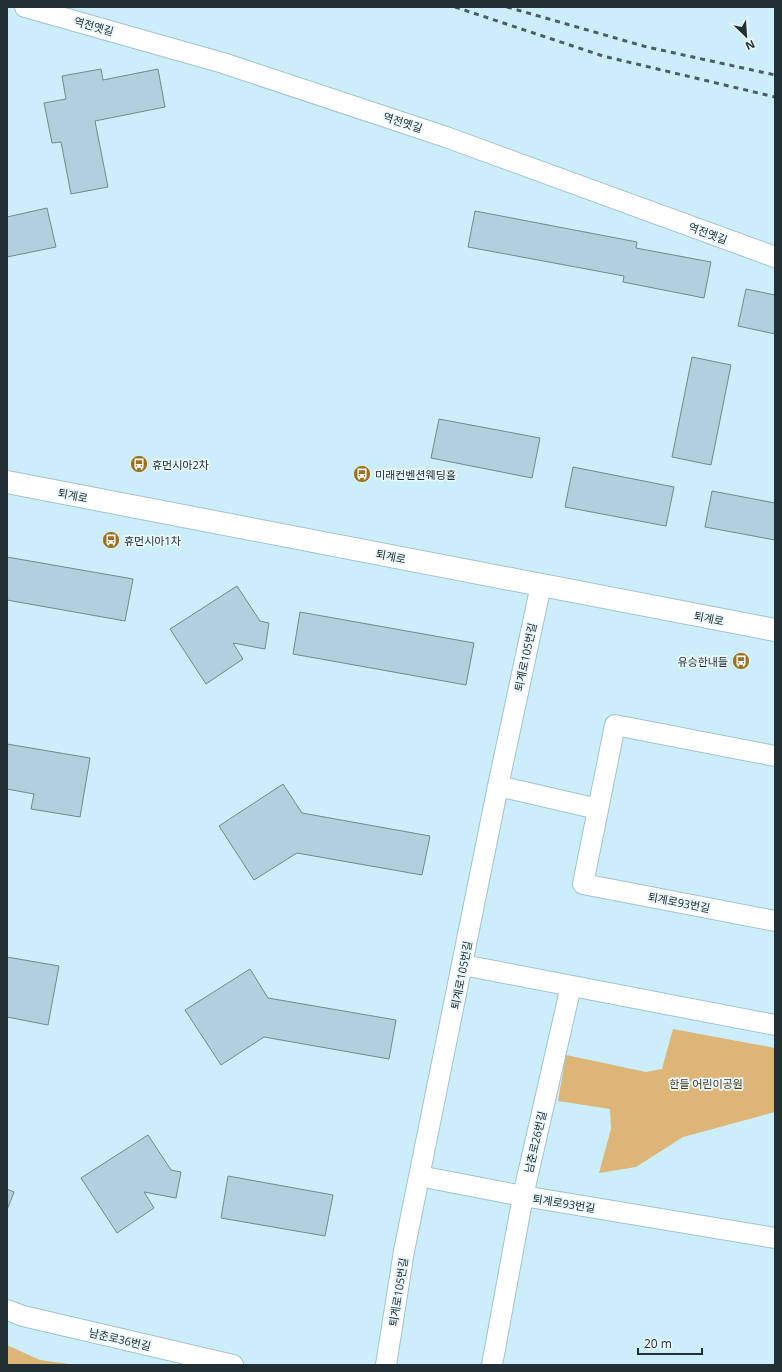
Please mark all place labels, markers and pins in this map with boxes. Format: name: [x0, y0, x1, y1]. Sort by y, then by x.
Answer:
bus stop icon: 휴먼시아2차: [129, 454, 149, 474]
place label: 휴먼시아2차: [152, 457, 209, 472]
bus stop icon: 미래컨벤션웨딩홀: [352, 464, 372, 484]
place label: 미래컨벤션웨딩홀: [375, 467, 456, 482]
bus stop icon: 휴먼시아1차: [101, 530, 121, 550]
place label: 휴먼시아1차: [124, 533, 181, 548]
bus stop icon: 유승한내들: [731, 651, 751, 671]
place label: 유승한내들: [677, 654, 728, 669]

